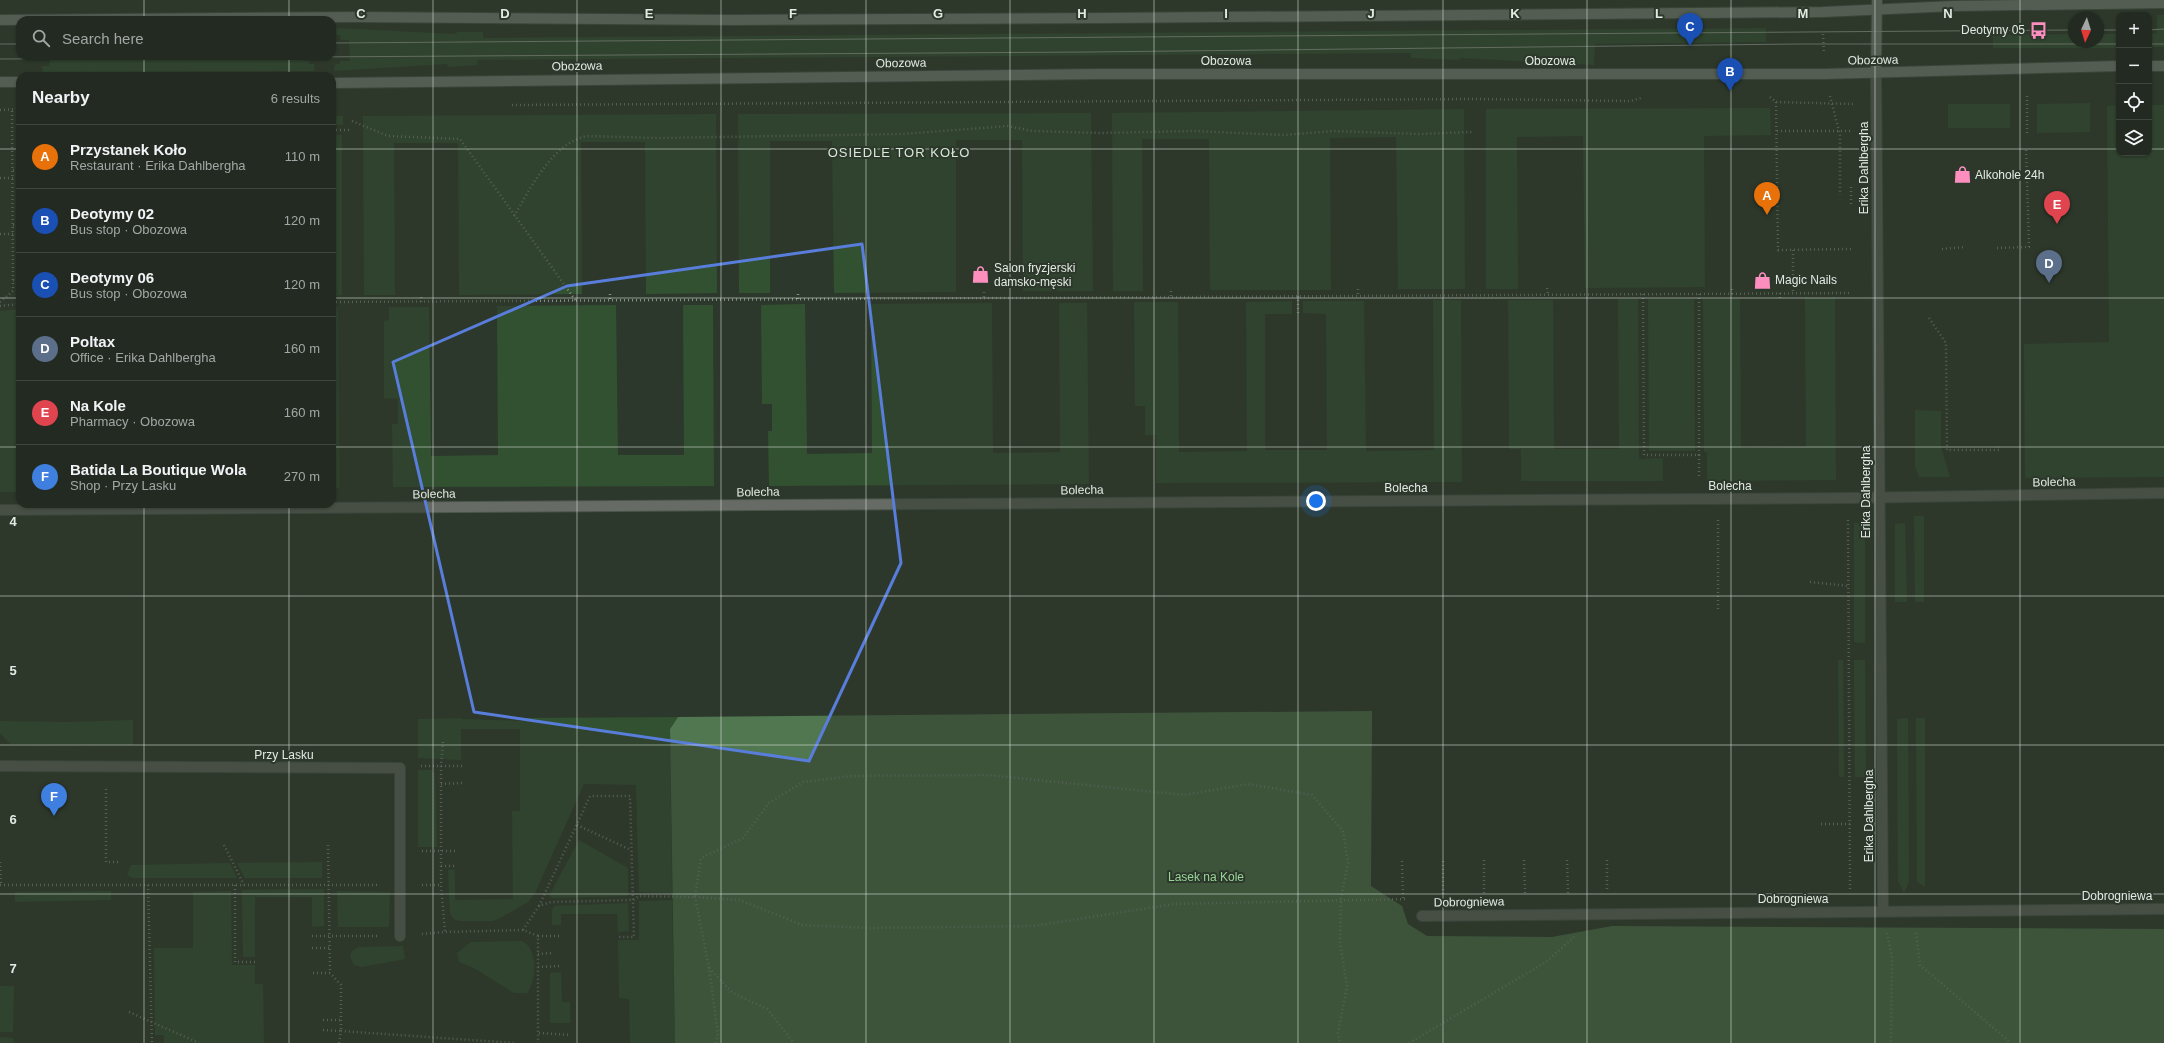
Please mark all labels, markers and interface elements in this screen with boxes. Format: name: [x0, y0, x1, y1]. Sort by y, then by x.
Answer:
text: C: [356, 6, 366, 21]
text: D: [500, 6, 510, 21]
text: E: [645, 6, 654, 21]
text: F: [789, 6, 797, 21]
text: G: [933, 6, 943, 21]
text: H: [1077, 6, 1087, 21]
text: I: [1224, 6, 1228, 21]
text: J: [1367, 6, 1375, 21]
text: K: [1510, 6, 1520, 21]
text: L: [1655, 6, 1663, 21]
text: M: [1798, 6, 1808, 21]
text: N: [1943, 6, 1953, 21]
north arrow: [2068, 12, 2104, 48]
map controls: [2116, 12, 2152, 156]
button: +: [2116, 12, 2152, 48]
pin: C: [1677, 13, 1703, 46]
search box: [16, 16, 336, 60]
bus stop icon: Deotymy 05: [2028, 20, 2048, 40]
place label: Deotymy 05: [1961, 23, 2025, 37]
icon: search: [30, 27, 52, 49]
text: Search here: [62, 30, 144, 47]
button: −: [2116, 48, 2152, 84]
street label: Obozowa: [1848, 53, 1899, 67]
street label: Obozowa: [1201, 54, 1252, 68]
street label: Obozowa: [1525, 54, 1576, 68]
street label: Obozowa: [876, 56, 927, 70]
pin: B: [1717, 58, 1743, 91]
street label: Obozowa: [552, 59, 603, 73]
button: locate: [2116, 84, 2152, 120]
text: Nearby: [32, 88, 90, 107]
text: 6 results: [271, 91, 320, 106]
button: layers: [2116, 120, 2152, 156]
street label: Erika Dahlbergha: [1857, 121, 1871, 214]
text: Przystanek Koło: [70, 141, 187, 158]
district label: OSIEDLE TOR KOŁO: [828, 145, 970, 160]
text: A: [40, 149, 50, 164]
text: 110 m: [285, 149, 320, 164]
text: Restaurant · Erika Dahlbergha: [70, 158, 246, 173]
shop icon: Alkohole 24h: [1952, 165, 1972, 185]
place label: Alkohole 24h: [1975, 168, 2044, 182]
pin: A: [1754, 182, 1780, 215]
pin: E: [2044, 191, 2070, 224]
text: Deotymy 02: [70, 205, 154, 222]
text: B: [40, 213, 50, 228]
text: 120 m: [284, 213, 320, 228]
text: Bus stop · Obozowa: [70, 222, 187, 237]
pin: D: [2036, 250, 2062, 283]
place label: Salon fryzjerski damsko-męski: [994, 261, 1075, 289]
shop icon: Salon fryzjerski damsko-męski: [971, 265, 991, 285]
text: Deotymy 06: [70, 269, 154, 286]
shop icon: Magic Nails: [1752, 270, 1772, 290]
place label: Magic Nails: [1775, 273, 1837, 287]
text: C: [40, 277, 50, 292]
text: 120 m: [284, 277, 320, 292]
text: Bus stop · Obozowa: [70, 286, 187, 301]
text: Poltax: [70, 333, 115, 350]
text: D: [40, 341, 50, 356]
text: 160 m: [284, 341, 320, 356]
text: Office · Erika Dahlbergha: [70, 350, 216, 365]
text: Na Kole: [70, 397, 126, 414]
text: E: [41, 405, 49, 420]
text: 160 m: [284, 405, 320, 420]
text: Pharmacy · Obozowa: [70, 414, 195, 429]
street label: Erika Dahlbergha: [1859, 445, 1873, 538]
text: Batida La Boutique Wola: [70, 461, 246, 478]
text: F: [41, 469, 49, 484]
text: 270 m: [284, 469, 320, 484]
street label: Bolecha: [2032, 475, 2076, 489]
text: Shop · Przy Lasku: [70, 478, 176, 493]
street label: Bolecha: [1708, 479, 1752, 493]
street label: Bolecha: [1384, 481, 1428, 495]
street label: Bolecha: [1060, 483, 1104, 497]
street label: Bolecha: [736, 485, 780, 499]
street label: Bolecha: [412, 487, 456, 501]
your location: [1306, 491, 1326, 511]
text: 4: [9, 514, 17, 529]
text: 5: [9, 663, 17, 678]
street label: Przy Lasku: [254, 748, 314, 762]
street label: Erika Dahlbergha: [1862, 769, 1876, 862]
pin: F: [41, 783, 67, 816]
text: 6: [9, 812, 17, 827]
park label: Lasek na Kole: [1168, 870, 1244, 884]
street label: Dobrogniewa: [2082, 889, 2153, 903]
street label: Dobrogniewa: [1758, 892, 1829, 906]
street label: Dobrogniewa: [1434, 894, 1505, 910]
text: 7: [9, 961, 17, 976]

